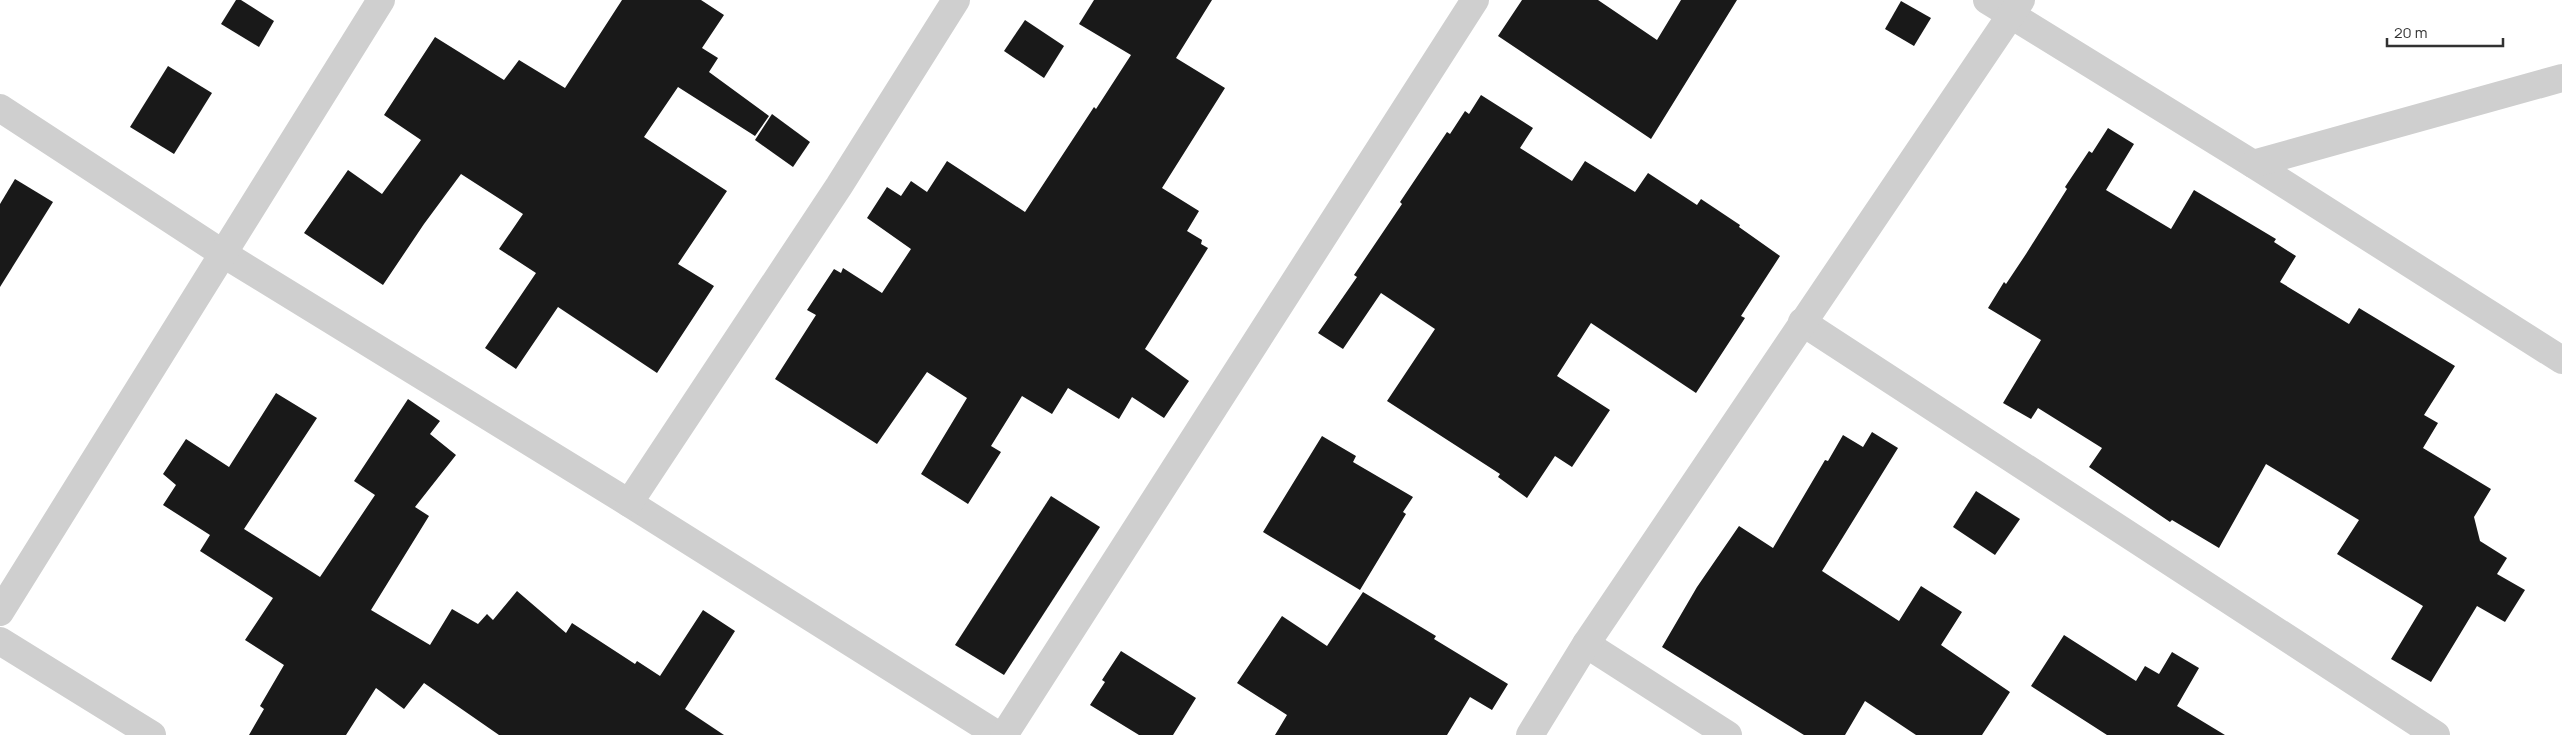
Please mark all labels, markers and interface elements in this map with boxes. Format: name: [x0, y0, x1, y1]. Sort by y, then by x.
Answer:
scale bar: [2387, 15, 2503, 47]
text: 20 m: [2394, 22, 2427, 43]

